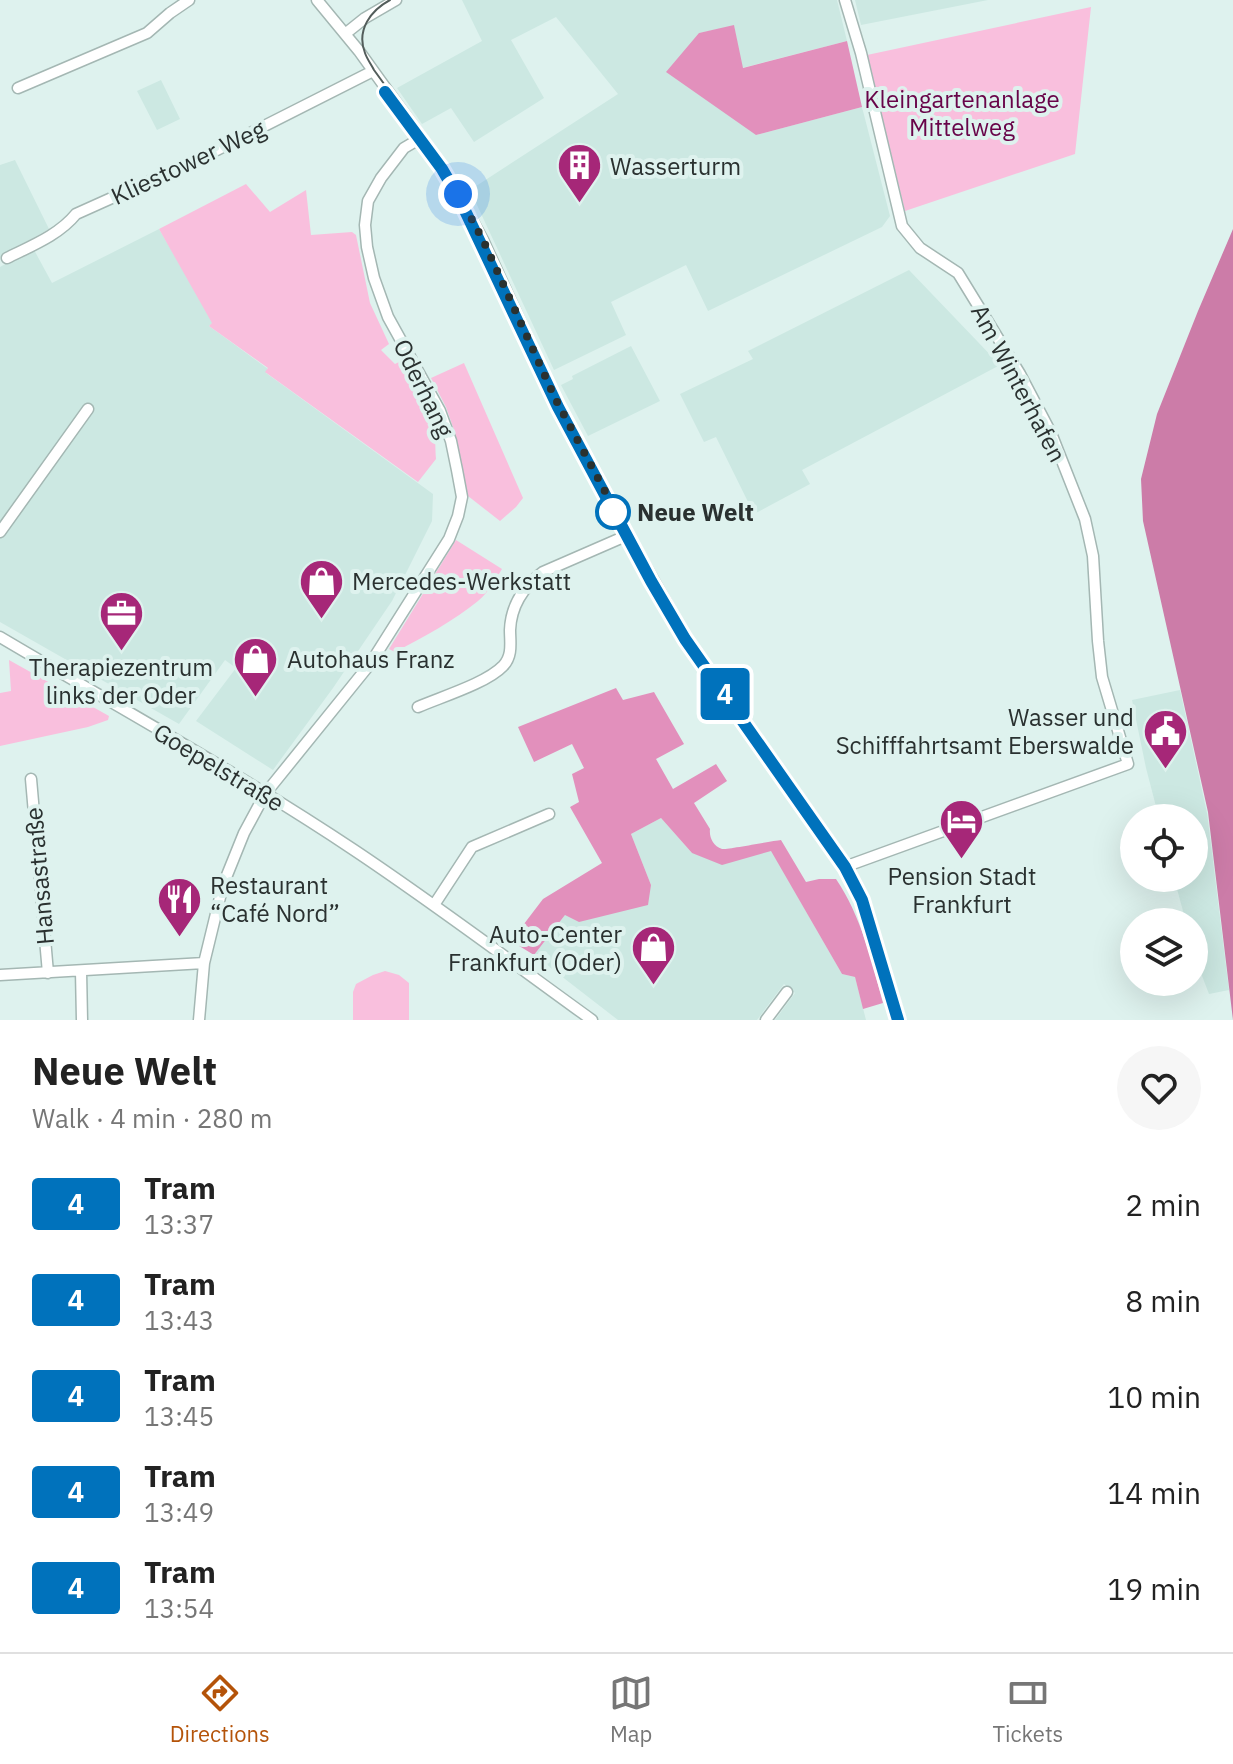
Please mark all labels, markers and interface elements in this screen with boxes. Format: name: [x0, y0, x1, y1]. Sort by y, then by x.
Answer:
park label: Kleingartenanlage Mittelweg: [864, 83, 1060, 143]
street label: Kliestower Weg: [106, 112, 271, 212]
building icon: Wasserturm: [555, 142, 603, 205]
place label: Wasserturm: [610, 150, 741, 182]
your location: [438, 174, 478, 214]
street label: Am Winterhafen: [964, 299, 1074, 467]
street label: Oderhang: [386, 334, 462, 443]
marker: Neue Welt: [596, 495, 630, 529]
place label: Neue Welt: [637, 496, 754, 528]
shop icon: Mercedes-Werkstatt: [297, 557, 345, 620]
place label: Mercedes-Werkstatt: [352, 565, 571, 597]
office icon: Therapiezentrum links der Oder: [97, 589, 145, 652]
shop icon: Autohaus Franz: [232, 635, 280, 698]
place label: Autohaus Franz: [287, 643, 454, 675]
place label: Therapiezentrum links der Oder: [29, 651, 213, 711]
line badge: 4: [699, 668, 751, 720]
text: 4: [717, 675, 733, 712]
place label: Wasser und Schifffahrtsamt Eberswalde: [836, 701, 1134, 761]
public building icon: Wasser und Schifffahrtsamt Eberswalde: [1141, 707, 1189, 770]
street label: Goepelstraße: [148, 715, 290, 819]
hotel icon: Pension Stadt Frankfurt: [938, 798, 986, 861]
map controls: [1120, 804, 1208, 996]
button: locate: [1120, 804, 1208, 892]
street label: Hansastraße: [17, 806, 61, 946]
place label: Pension Stadt Frankfurt: [888, 860, 1036, 920]
place label: Restaurant “Café Nord”: [210, 869, 340, 929]
restaurant icon: Restaurant “Café Nord”: [155, 875, 203, 938]
button: layers: [1120, 908, 1208, 996]
place label: Auto-Center Frankfurt (Oder): [448, 918, 622, 978]
shop icon: Auto-Center Frankfurt (Oder): [629, 924, 677, 987]
text: Neue Welt: [32, 1046, 217, 1095]
button: heart: [1117, 1046, 1201, 1130]
text: Walk · 4 min · 280 m: [32, 1101, 272, 1135]
text: Tram: [144, 1168, 216, 1207]
text: 4: [68, 1185, 84, 1222]
text: 2 min: [1125, 1185, 1201, 1224]
text: 13:37: [144, 1207, 214, 1241]
text: Tram: [144, 1264, 216, 1303]
text: 4: [68, 1281, 84, 1318]
text: 8 min: [1125, 1281, 1201, 1320]
text: 13:43: [144, 1303, 214, 1337]
text: Tram: [144, 1360, 216, 1399]
text: 4: [68, 1377, 84, 1414]
text: 10 min: [1107, 1377, 1201, 1416]
text: 13:45: [144, 1399, 214, 1433]
text: Tram: [144, 1456, 216, 1495]
text: 4: [68, 1473, 84, 1510]
text: 14 min: [1107, 1473, 1201, 1512]
text: 13:49: [144, 1495, 214, 1529]
text: Tram: [144, 1552, 216, 1591]
text: 4: [68, 1569, 84, 1606]
text: 19 min: [1107, 1569, 1201, 1608]
text: 13:54: [144, 1591, 214, 1625]
tab: Directions: [170, 1671, 270, 1748]
tab: Map: [609, 1671, 653, 1748]
tab: Tickets: [992, 1671, 1063, 1748]

